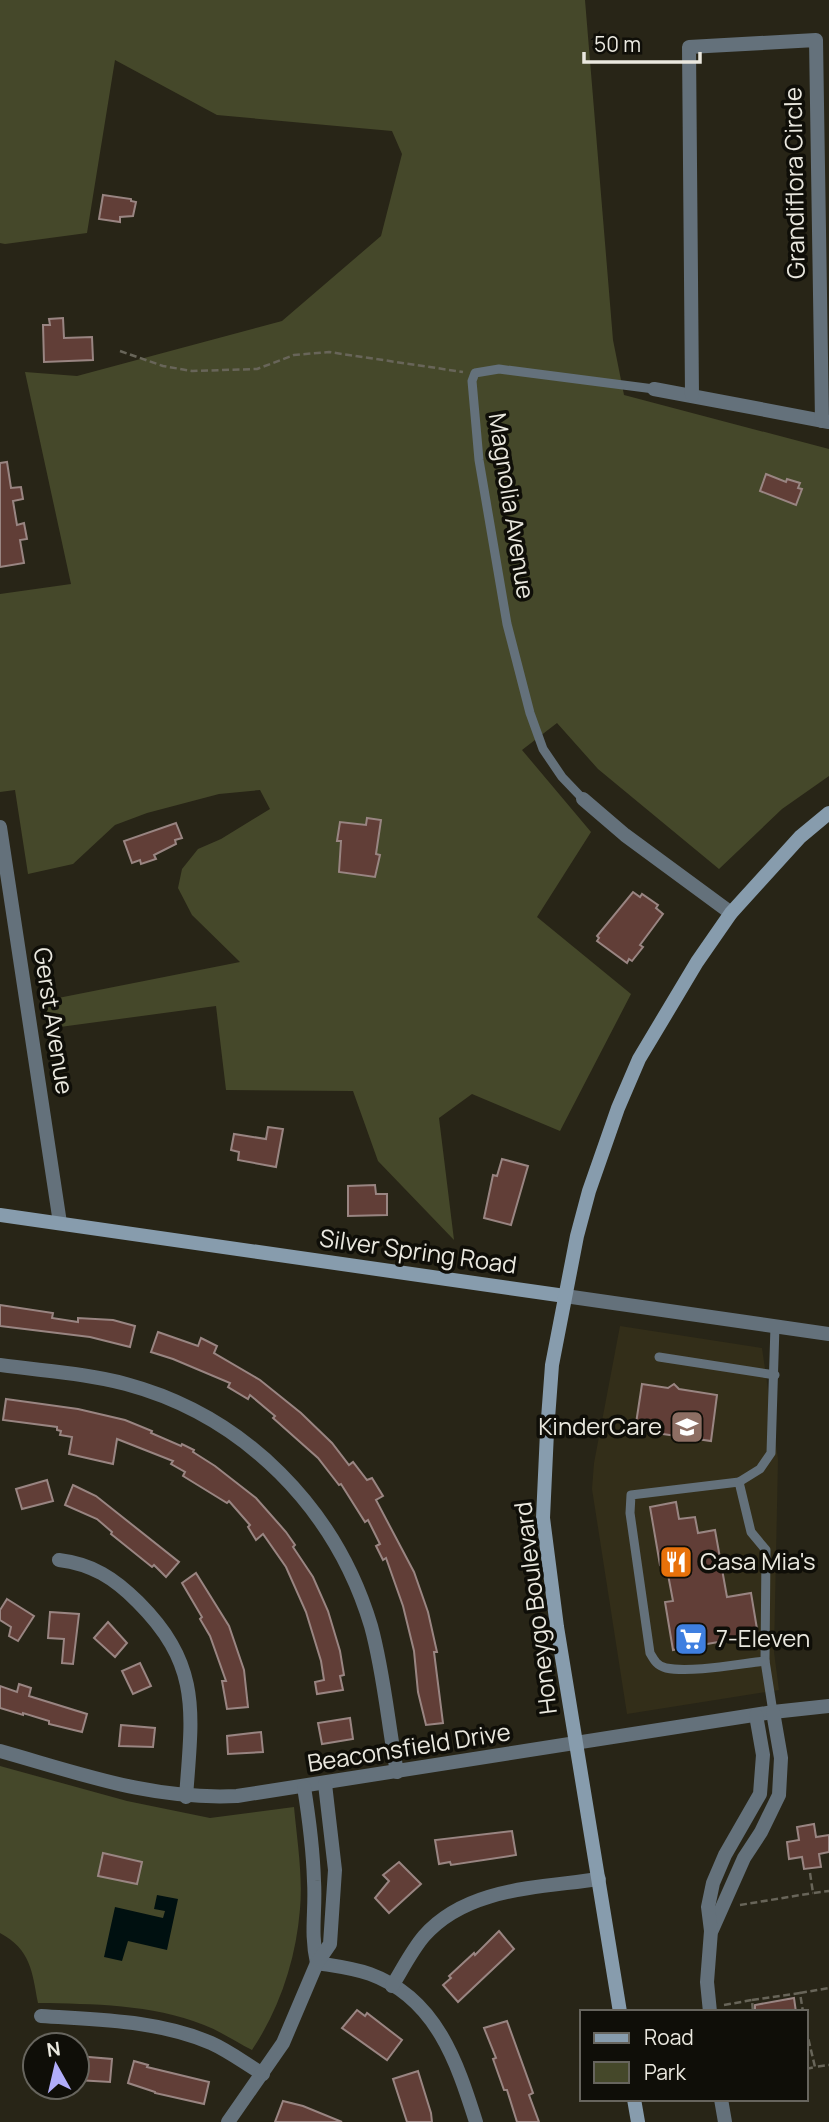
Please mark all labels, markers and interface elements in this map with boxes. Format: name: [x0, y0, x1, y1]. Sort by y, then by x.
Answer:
scale bar: [584, 21, 700, 65]
text: 50 m: [594, 30, 641, 58]
street label: Grandiflora Circle: [775, 87, 812, 279]
street label: Magnolia Avenue: [482, 411, 543, 601]
street label: Gerst Avenue: [27, 945, 82, 1097]
street label: Silver Spring Road: [318, 1220, 519, 1281]
school or university icon: KinderCare: [668, 1408, 706, 1446]
place label: KinderCare: [538, 1409, 662, 1442]
street label: Honeygo Boulevard: [505, 1500, 564, 1716]
restaurant icon: Casa Mia's: [657, 1543, 695, 1581]
place label: Casa Mia's: [700, 1544, 816, 1577]
supermarket icon: 7-Eleven: [672, 1620, 710, 1658]
place label: 7-Eleven: [716, 1621, 810, 1654]
street label: Beaconsfield Drive: [305, 1714, 513, 1779]
legend: [580, 2010, 808, 2101]
text: Road: [644, 2023, 694, 2051]
north arrow: [21, 2031, 91, 2101]
text: N: [45, 2035, 62, 2063]
text: Park: [644, 2058, 686, 2086]

